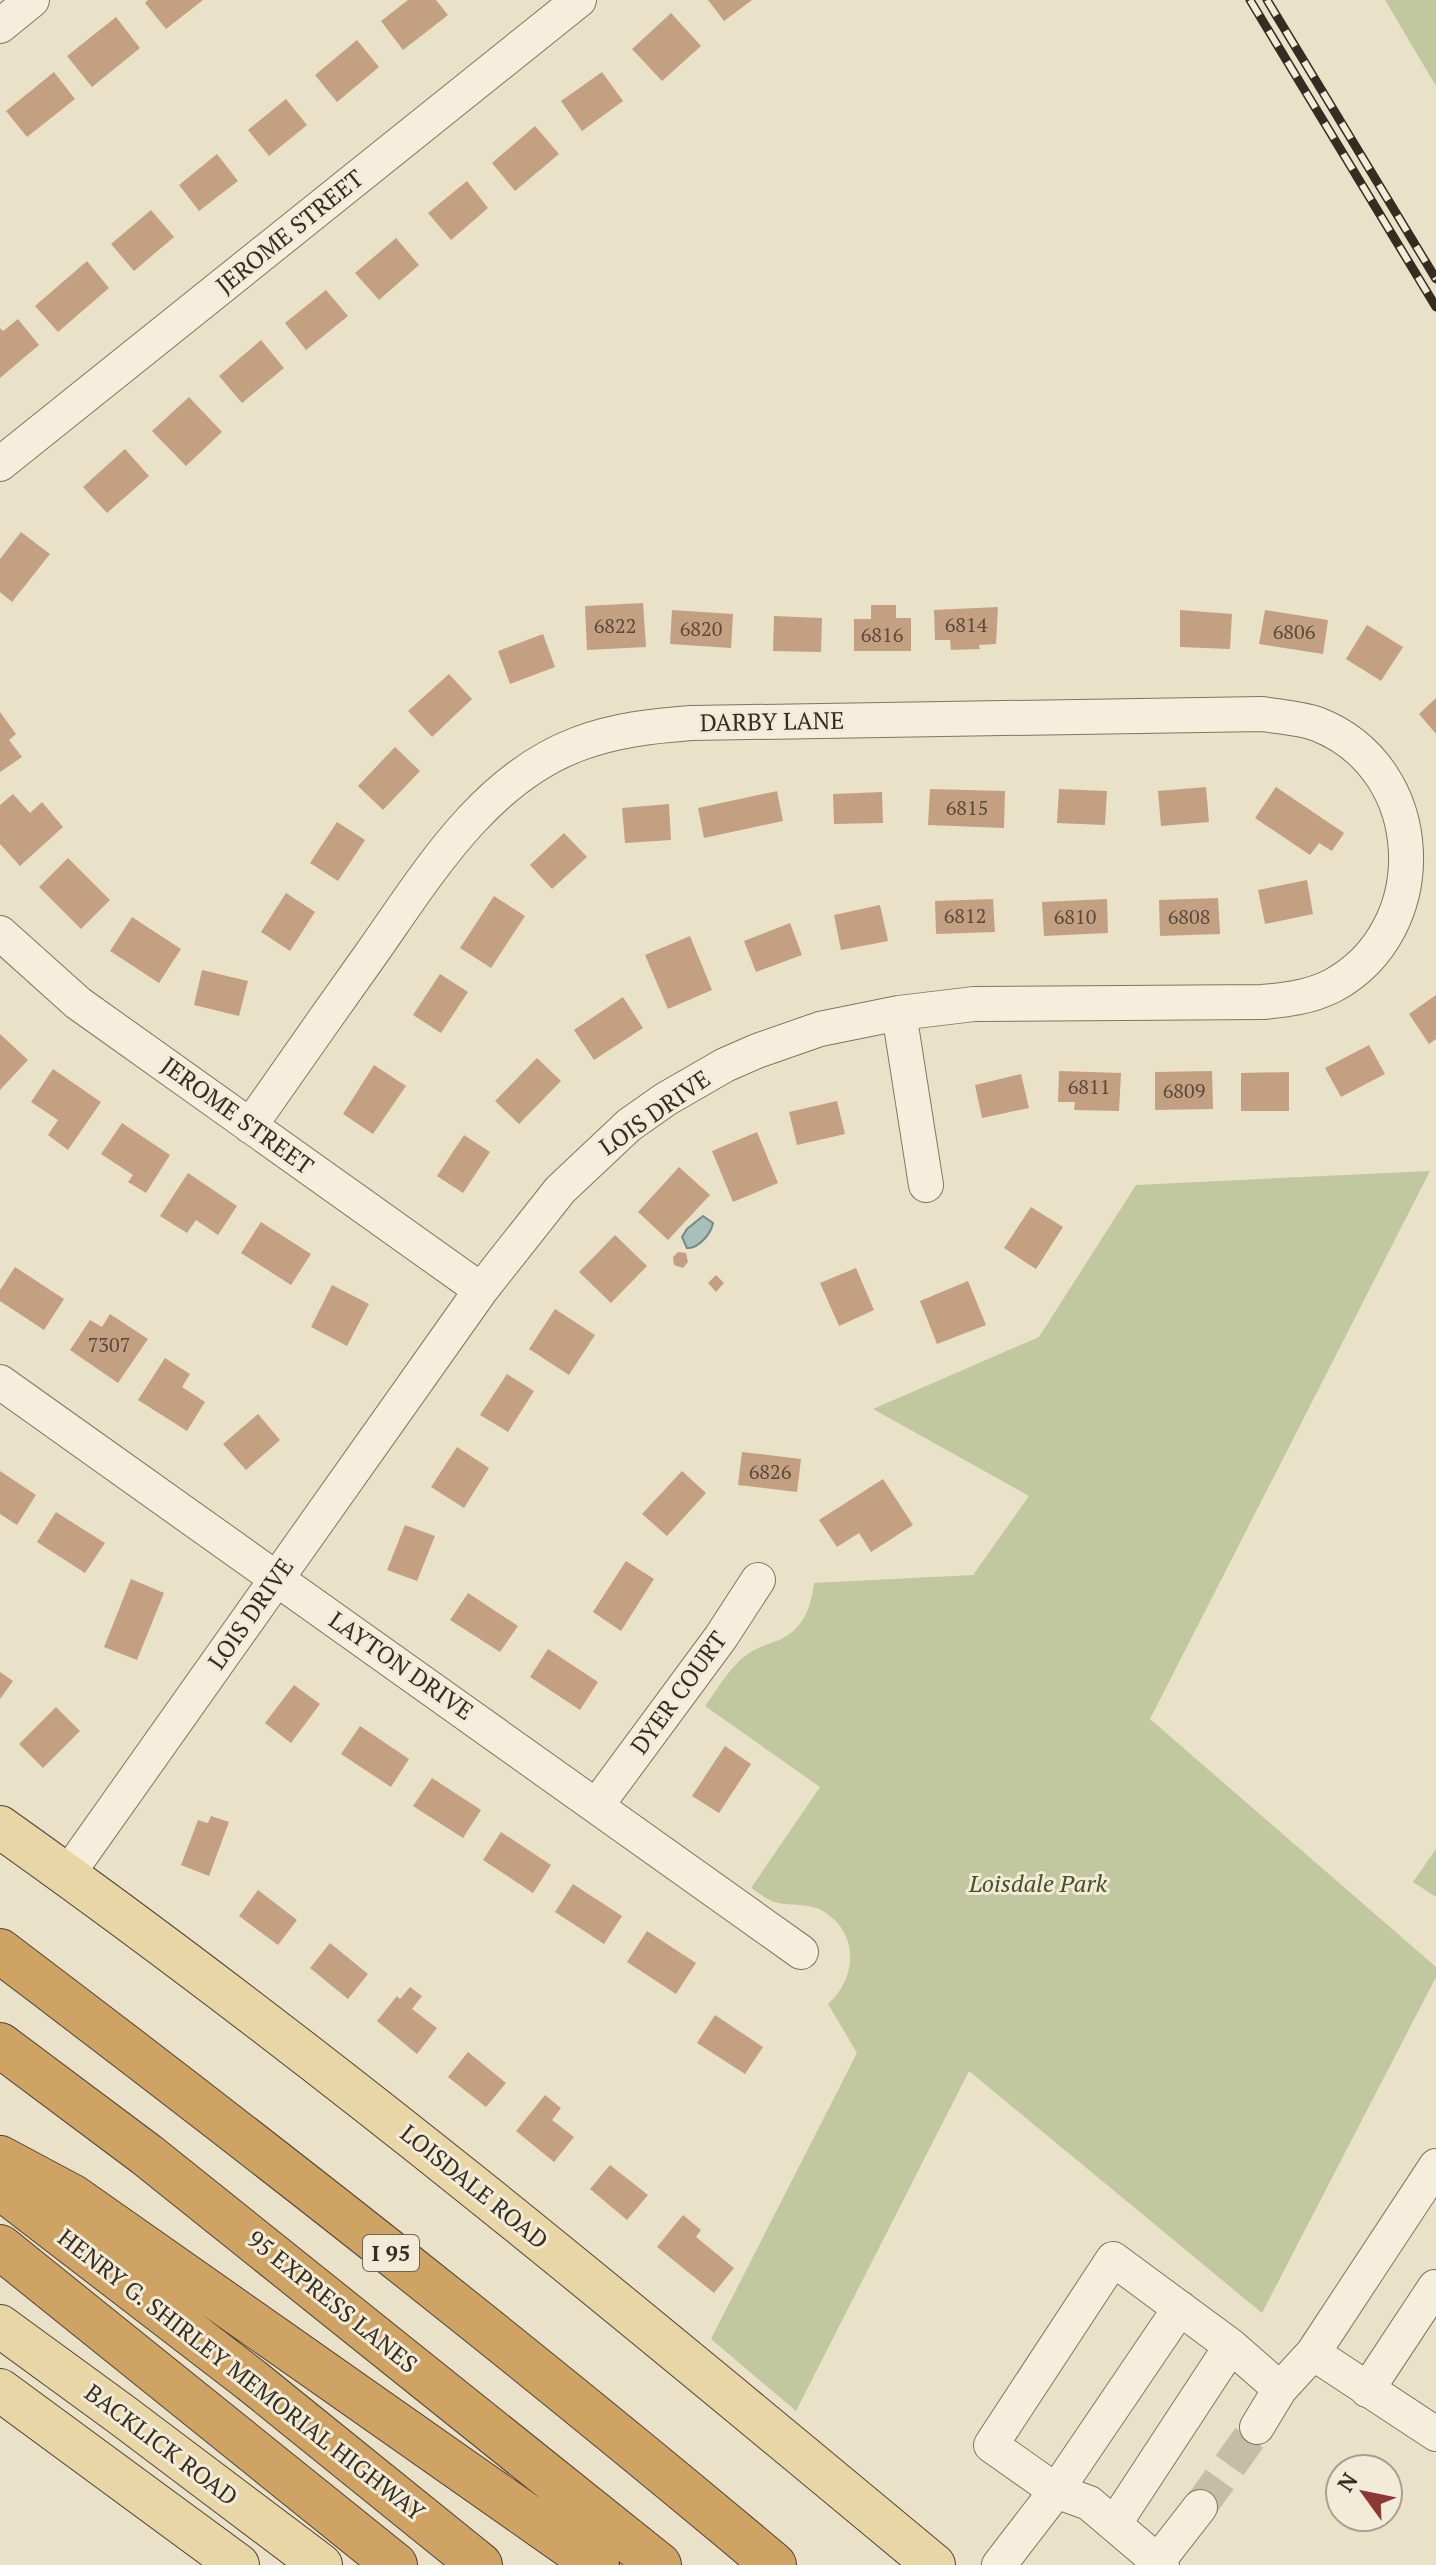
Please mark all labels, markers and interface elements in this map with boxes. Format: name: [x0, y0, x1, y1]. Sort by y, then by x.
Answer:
street label: JEROME STREET: [209, 162, 370, 301]
house number: 6814: [945, 611, 988, 638]
house number: 6822: [594, 612, 636, 639]
house number: 6820: [680, 615, 722, 642]
house number: 6806: [1273, 618, 1316, 645]
house number: 6816: [861, 621, 904, 648]
street label: DARBY LANE: [699, 704, 845, 738]
house number: 6815: [946, 794, 988, 821]
house number: 6812: [944, 902, 986, 929]
house number: 6810: [1054, 903, 1096, 930]
house number: 6808: [1168, 903, 1210, 930]
street label: JEROME STREET: [155, 1049, 320, 1181]
street label: LOIS DRIVE: [593, 1062, 716, 1162]
house number: 6811: [1068, 1073, 1110, 1100]
house number: 6809: [1163, 1077, 1205, 1104]
house number: 7307: [88, 1331, 130, 1358]
house number: 6826: [749, 1458, 792, 1485]
street label: LOIS DRIVE: [200, 1552, 300, 1675]
street label: LAYTON DRIVE: [323, 1603, 480, 1727]
street label: DYER COURT: [623, 1625, 734, 1760]
park label: Loisdale Park: [968, 1867, 1108, 1899]
street label: LOISDALE ROAD: [394, 2117, 555, 2256]
street label: HENRY G. SHIRLEY MEMORIAL HIGHWAY: [52, 2221, 432, 2528]
street label: 95 EXPRESS LANES: [241, 2223, 425, 2380]
road number: I 95: [363, 2235, 419, 2271]
street label: BACKLICK ROAD: [79, 2376, 245, 2512]
north arrow: [1324, 2453, 1404, 2533]
text: N: [1330, 2467, 1364, 2497]

